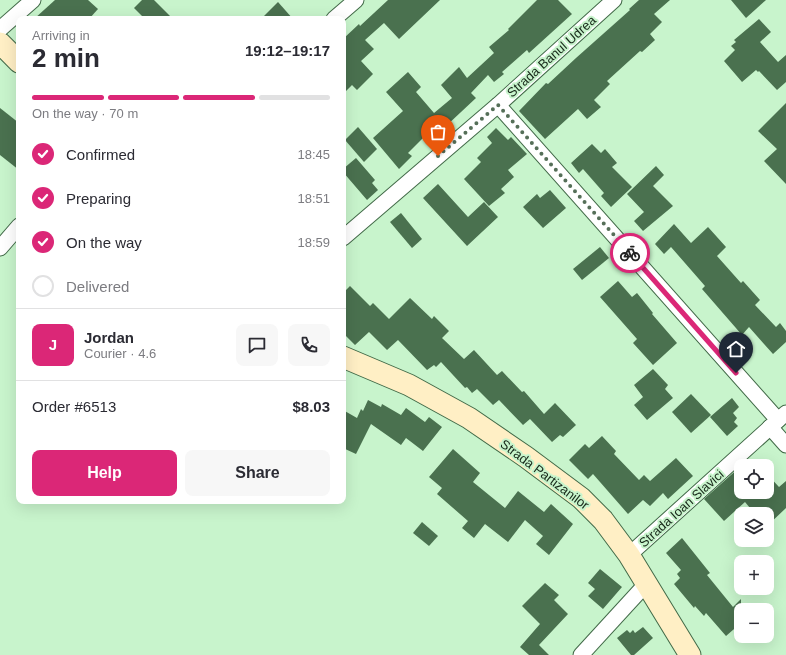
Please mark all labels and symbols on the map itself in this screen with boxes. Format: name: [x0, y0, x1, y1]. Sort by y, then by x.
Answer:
street label: Strada Banul Udrea: [504, 12, 599, 100]
pin: [421, 115, 455, 156]
courier: [610, 233, 650, 273]
pin: [719, 332, 753, 373]
street label: Strada Partizanilor: [497, 436, 592, 513]
street label: Strada Ioan Slavici: [636, 466, 727, 550]

